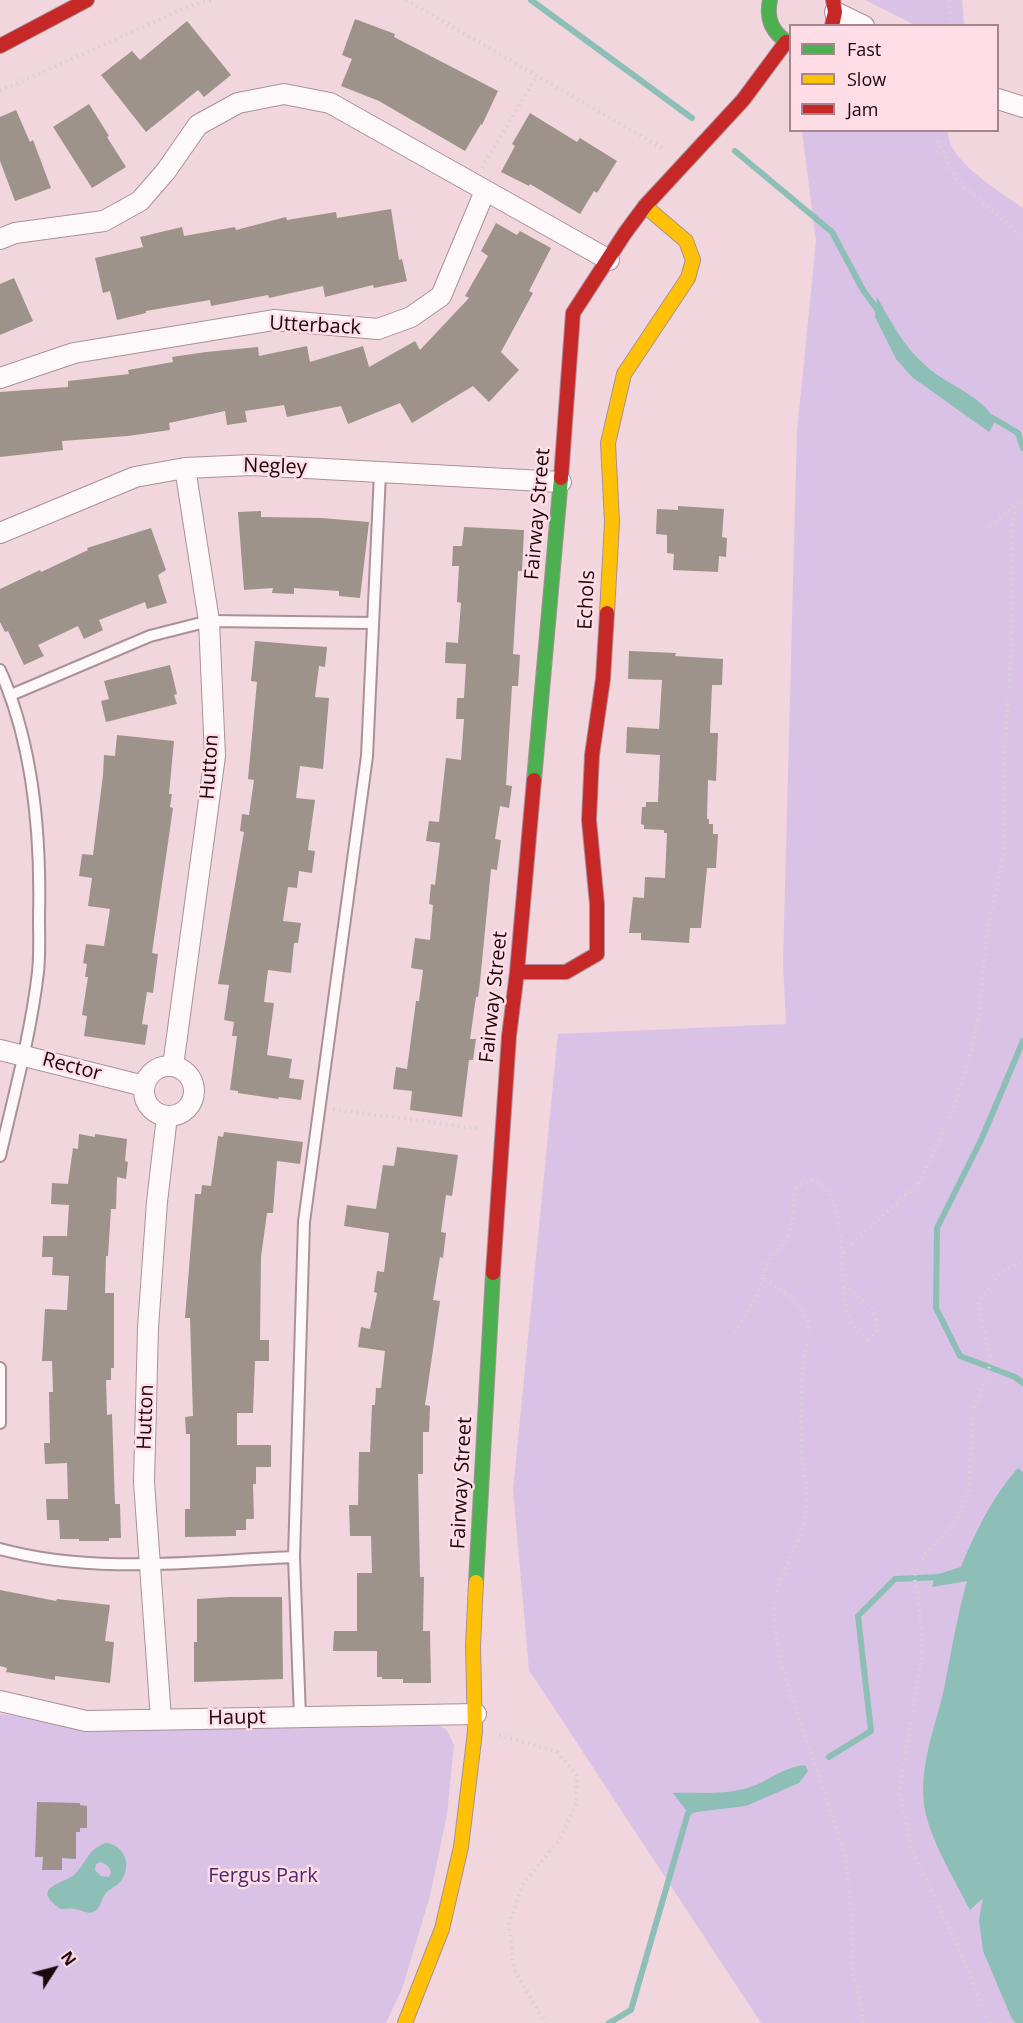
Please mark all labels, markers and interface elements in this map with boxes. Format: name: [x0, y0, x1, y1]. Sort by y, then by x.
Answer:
legend: [789, 24, 999, 132]
text: Fast: [847, 37, 881, 61]
text: Slow: [847, 67, 886, 91]
text: Jam: [847, 97, 879, 121]
street label: Utterback: [269, 312, 361, 340]
street label: Fairway Street: [520, 447, 556, 581]
street label: Negley: [243, 454, 307, 480]
street label: Echols: [573, 570, 601, 630]
street label: Hutton: [196, 733, 224, 801]
street label: Fairway Street: [475, 930, 513, 1064]
street label: Rector: [40, 1048, 104, 1086]
street label: Hutton: [133, 1384, 159, 1450]
street label: Fairway Street: [447, 1416, 477, 1550]
street label: Haupt: [208, 1706, 266, 1730]
park label: Fergus Park: [208, 1864, 318, 1888]
north arrow: [24, 1939, 84, 1999]
text: N: [56, 1947, 81, 1970]

